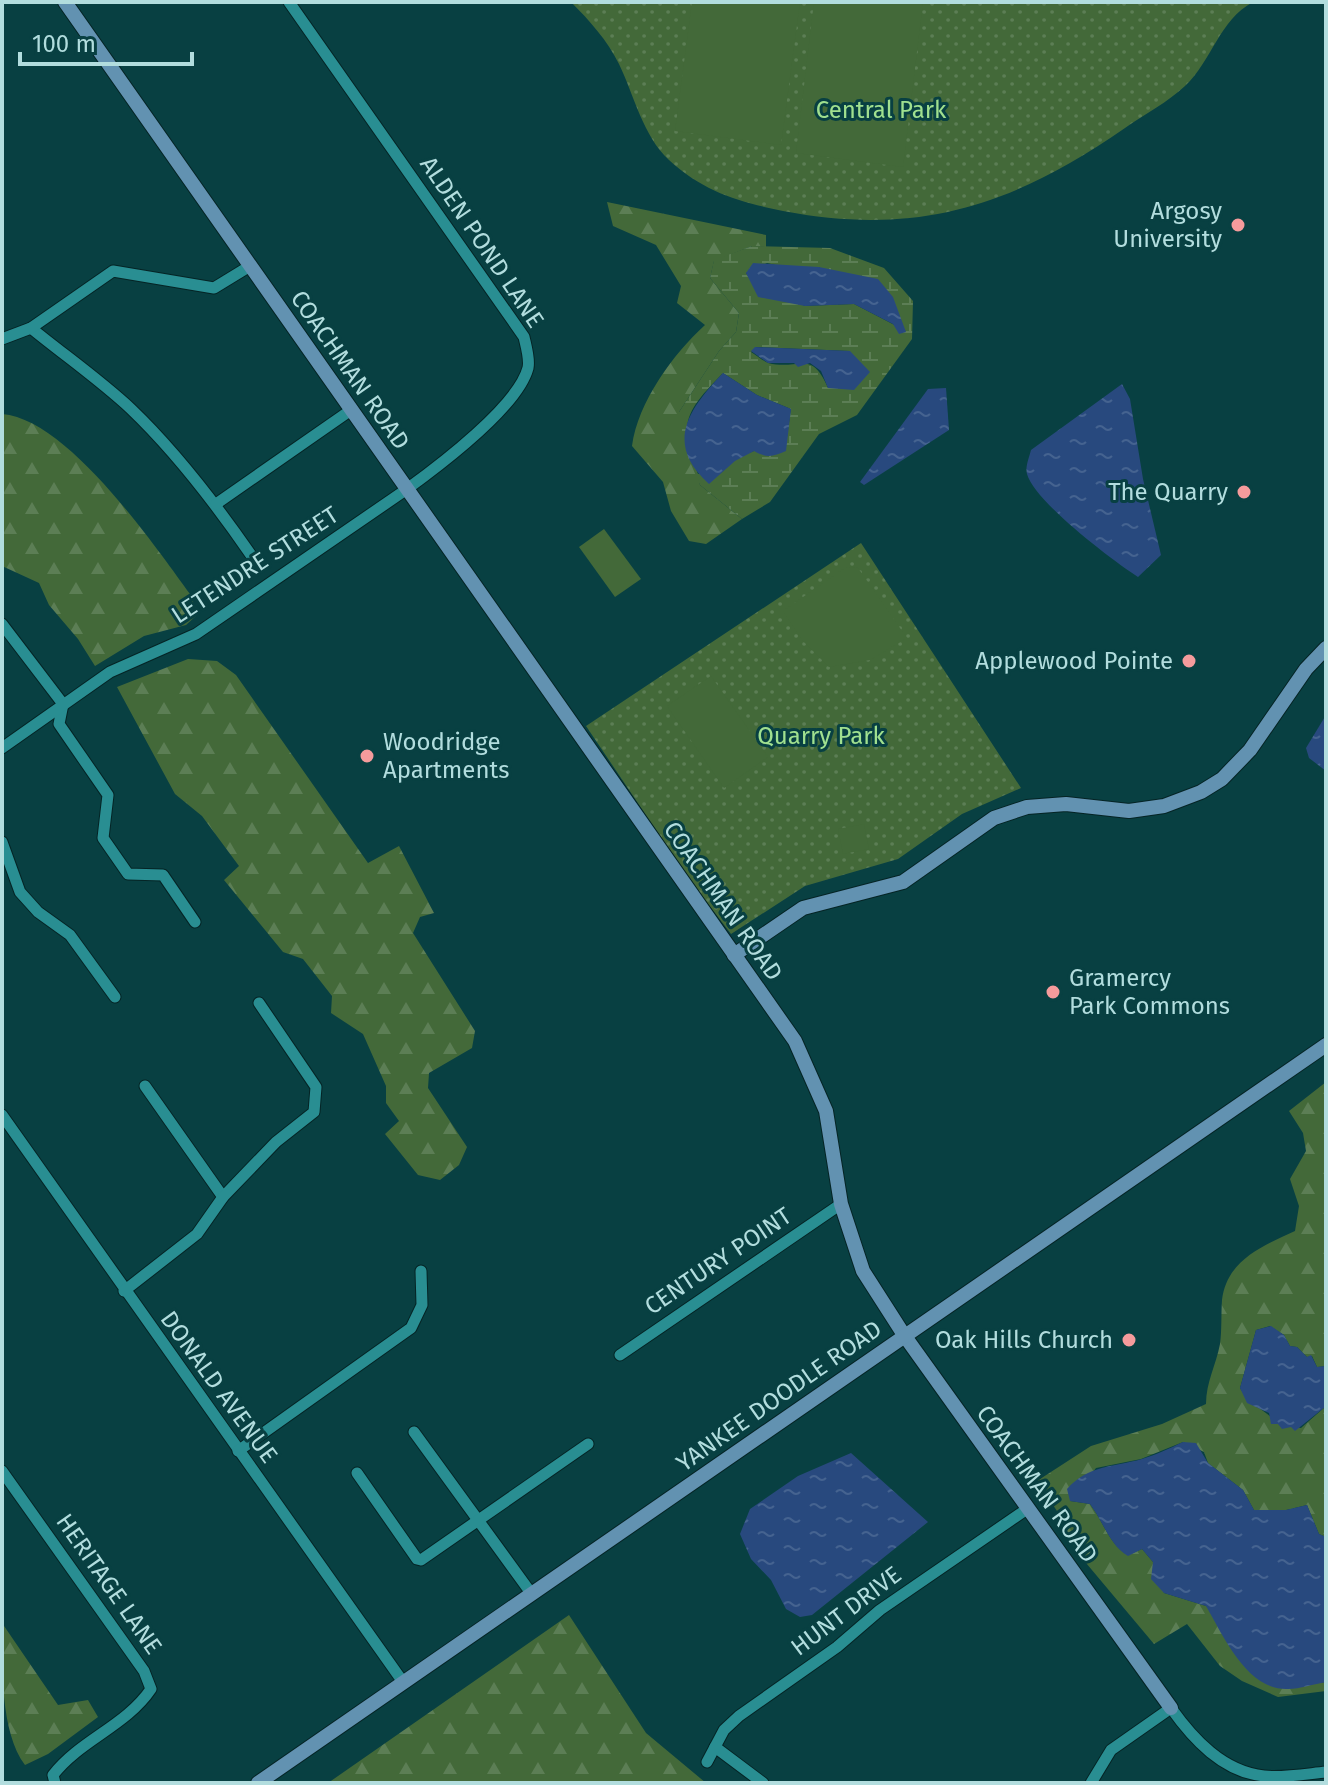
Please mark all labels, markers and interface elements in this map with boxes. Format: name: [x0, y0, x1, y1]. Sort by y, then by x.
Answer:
scale bar: [20, 16, 192, 66]
text: 100 m: [32, 30, 96, 58]
park label: Central Park: [816, 96, 947, 124]
street label: ALDEN POND LANE: [414, 151, 550, 333]
place label: Argosy University: [1113, 197, 1222, 253]
marker: Argosy University: [1229, 216, 1247, 234]
street label: COACHMAN ROAD: [285, 285, 415, 455]
place label: The Quarry: [1108, 478, 1228, 506]
marker: The Quarry: [1235, 483, 1253, 501]
street label: LETENDRE STREET: [166, 500, 344, 629]
place label: Applewood Pointe: [975, 647, 1173, 675]
marker: Applewood Pointe: [1180, 652, 1198, 670]
park label: Quarry Park: [757, 722, 885, 750]
place label: Woodridge Apartments: [383, 728, 509, 784]
marker: Woodridge Apartments: [358, 747, 376, 765]
street label: COACHMAN ROAD: [658, 816, 788, 986]
place label: Gramercy Park Commons: [1069, 964, 1230, 1020]
marker: Gramercy Park Commons: [1044, 983, 1062, 1001]
street label: CENTURY POINT: [639, 1201, 797, 1320]
street label: DONALD AVENUE: [155, 1306, 283, 1468]
street label: YANKEE DOODLE ROAD: [671, 1315, 887, 1477]
place label: Oak Hills Church: [935, 1326, 1113, 1354]
marker: Oak Hills Church: [1120, 1331, 1138, 1349]
street label: COACHMAN ROAD: [971, 1400, 1103, 1568]
street label: HERITAGE LANE: [50, 1508, 168, 1660]
street label: HUNT DRIVE: [785, 1561, 907, 1661]

